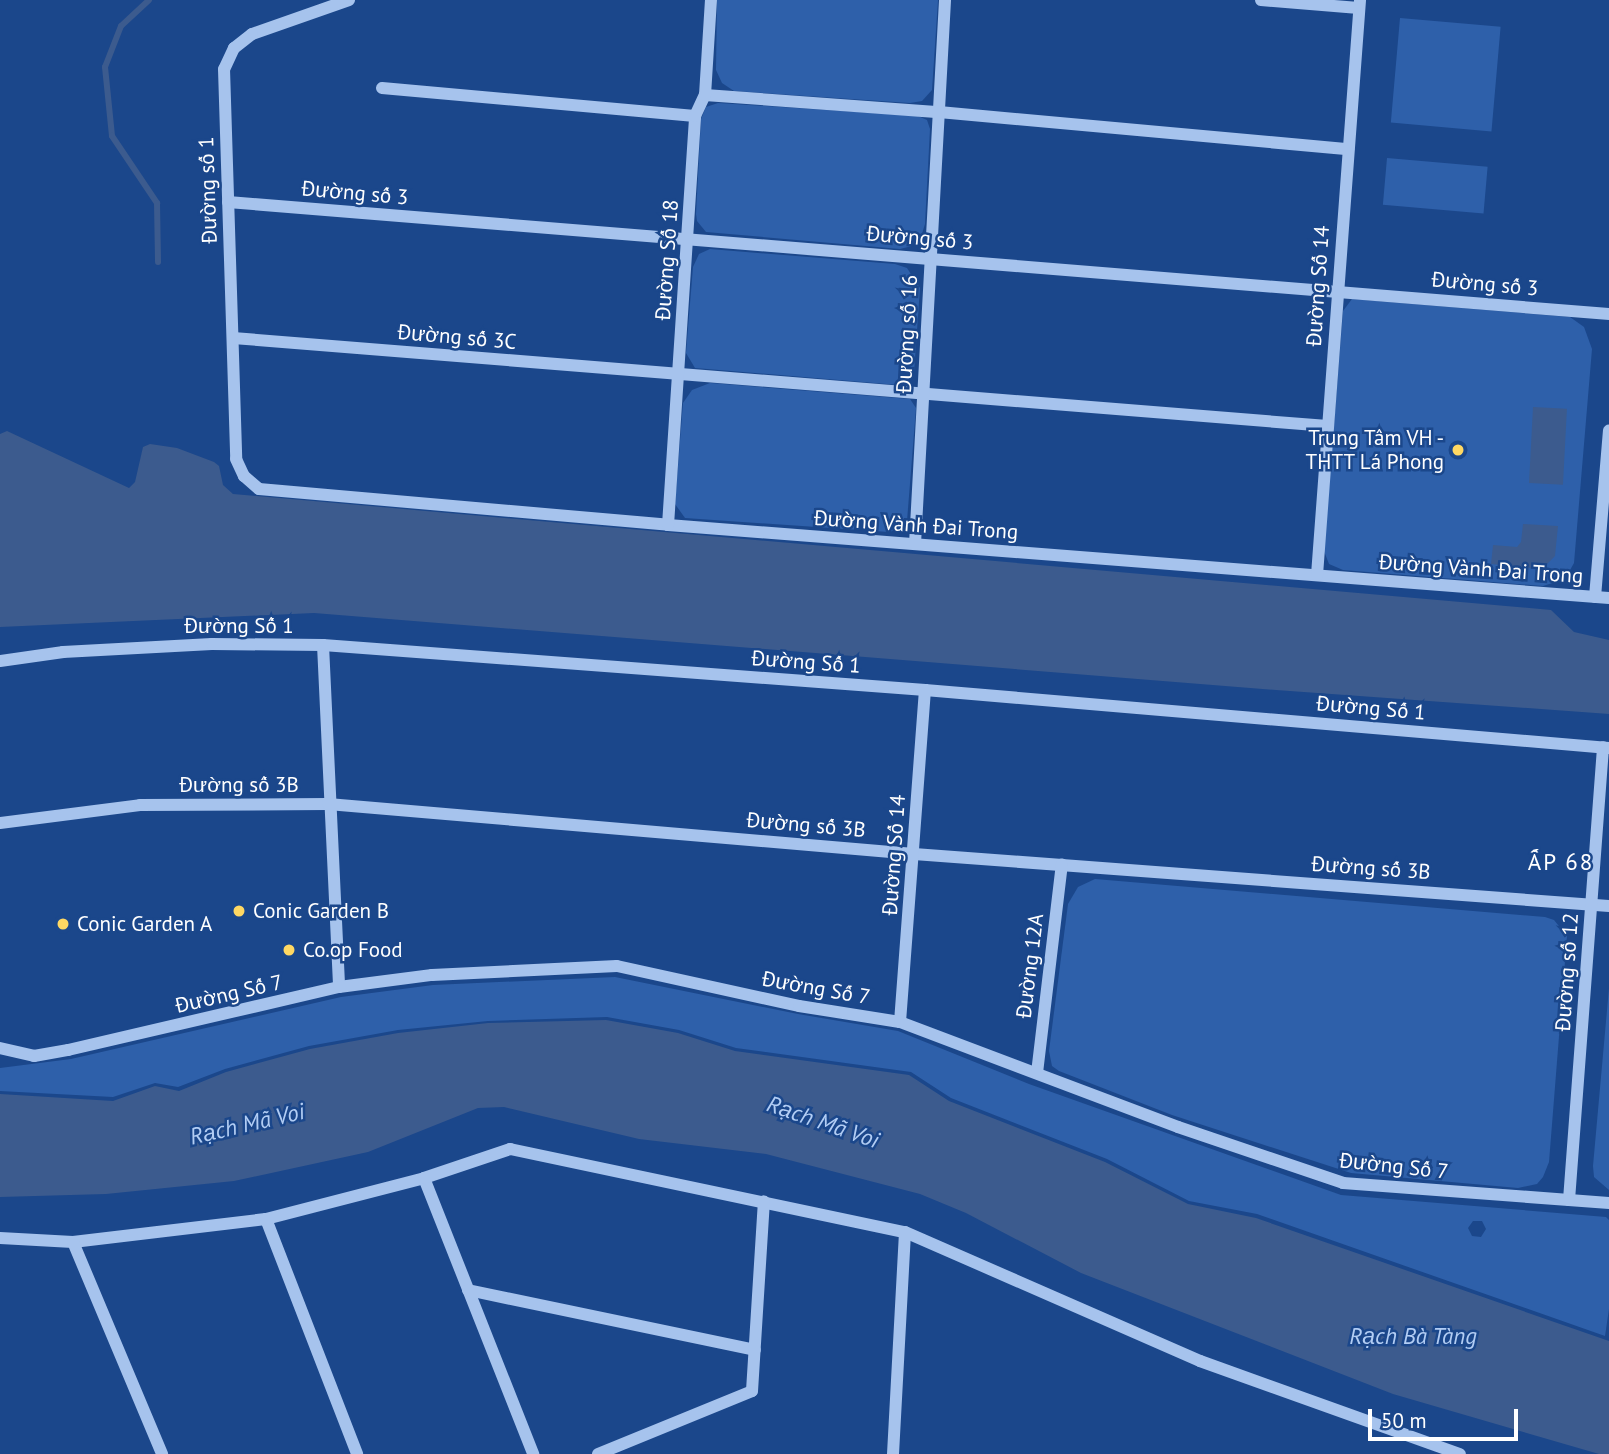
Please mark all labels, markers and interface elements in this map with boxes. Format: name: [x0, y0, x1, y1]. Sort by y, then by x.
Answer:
street label: Đường số 1: [194, 136, 222, 244]
street label: Đường số 3: [301, 176, 409, 210]
street label: Đường Số 18: [650, 199, 684, 321]
street label: Đường số 3: [866, 221, 974, 255]
street label: Đường Số 14: [1301, 225, 1335, 347]
street label: Đường số 3: [1431, 267, 1539, 301]
street label: Đường số 16: [891, 274, 923, 394]
street label: Đường số 3C: [397, 319, 517, 355]
place label: Trung Tâm VH - THTT Lá Phong: [1305, 425, 1444, 475]
marker: Trung Tâm VH - THTT Lá Phong: [1450, 442, 1466, 458]
street label: Đường Vành Đai Trong: [812, 505, 1020, 545]
street label: Đường Vành Đai Trong: [1377, 549, 1585, 589]
street label: Đường Số 1: [184, 613, 294, 639]
street label: Đường Số 1: [751, 646, 861, 678]
street label: Đường Số 1: [1315, 691, 1427, 725]
street label: Đường số 3B: [179, 772, 299, 798]
street label: Đường Số 14: [877, 794, 911, 916]
street label: Đường số 3B: [745, 807, 867, 843]
district label: ẤP 68: [1528, 848, 1594, 876]
street label: Đường số 3B: [1311, 851, 1431, 885]
place label: Conic Garden B: [253, 898, 389, 924]
marker: Conic Garden B: [231, 903, 247, 919]
place label: Conic Garden A: [77, 911, 213, 937]
street label: Đường 12A: [1011, 912, 1049, 1020]
street label: Đường số 12: [1550, 912, 1584, 1032]
marker: Conic Garden A: [55, 916, 71, 932]
place label: Co.op Food: [303, 937, 403, 963]
marker: Co.op Food: [281, 942, 297, 958]
street label: Đường Số 7: [760, 966, 872, 1010]
street label: Đường Số 7: [173, 969, 285, 1019]
water label: Rạch Mã Voi: [763, 1090, 883, 1154]
water label: Rạch Mã Voi: [187, 1097, 307, 1151]
street label: Đường Số 7: [1338, 1148, 1450, 1184]
water label: Rạch Bà Tàng: [1349, 1322, 1477, 1350]
scale bar: [1371, 1394, 1522, 1438]
text: 50 m: [1381, 1407, 1427, 1434]

